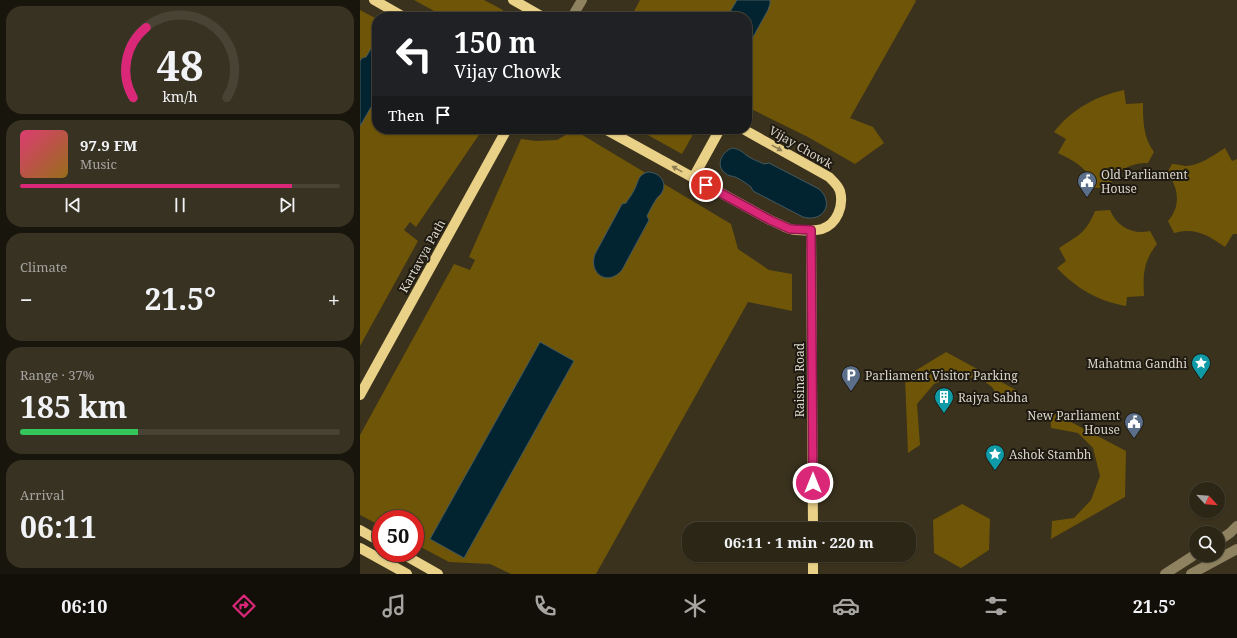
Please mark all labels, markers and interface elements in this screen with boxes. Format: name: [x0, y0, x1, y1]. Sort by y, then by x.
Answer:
text: 150 m: [454, 23, 536, 61]
icon: left: [388, 28, 440, 80]
text: 48: [156, 37, 204, 93]
text: Vijay Chowk: [454, 59, 561, 83]
text: km/h: [162, 86, 198, 105]
icon: arrive: [432, 104, 454, 126]
text: Then: [388, 105, 424, 125]
street label: Vijay Chowk: [766, 122, 837, 173]
text: 97.9 FM: [80, 135, 137, 155]
one-way arrow: [771, 145, 783, 151]
text: Music: [80, 155, 117, 173]
one-way arrow: [671, 166, 683, 173]
place label: Old Parliament House: [1101, 166, 1188, 197]
pin: [689, 168, 723, 202]
public building icon: Old Parliament House: [1076, 170, 1098, 198]
icon: arrive: [695, 174, 717, 196]
icon: previous: [62, 194, 84, 216]
icon: pause: [169, 194, 191, 216]
icon: next: [276, 194, 298, 216]
street label: Kartavya Path: [395, 216, 449, 296]
text: Climate: [20, 258, 67, 276]
text: 21.5°: [144, 278, 216, 319]
text: −: [20, 284, 33, 314]
text: +: [328, 284, 340, 314]
street label: Raisina Road: [791, 342, 808, 417]
place icon: Mahatma Gandhi: [1190, 352, 1212, 380]
place label: Mahatma Gandhi: [1087, 355, 1187, 372]
parking icon: Parliament Visitor Parking: [840, 364, 862, 392]
text: Range · 37%: [20, 366, 94, 384]
place label: Parliament Visitor Parking: [865, 367, 1018, 384]
text: 185 km: [20, 386, 127, 427]
building icon: Rajya Sabha: [933, 386, 955, 414]
place label: Rajya Sabha: [958, 389, 1028, 406]
place label: New Parliament House: [1027, 407, 1120, 438]
public building icon: New Parliament House: [1123, 411, 1145, 439]
place icon: Ashok Stambh: [984, 443, 1006, 471]
place label: Ashok Stambh: [1009, 446, 1092, 463]
position arrow: [792, 462, 834, 504]
north arrow: [1189, 482, 1225, 518]
map controls: [1189, 482, 1225, 562]
text: Arrival: [20, 486, 64, 504]
text: 06:11: [20, 506, 97, 547]
speed limit sign: 50: [372, 510, 424, 562]
button: search: [1189, 526, 1225, 562]
text: 06:11 · 1 min · 220 m: [724, 532, 874, 552]
icon: directions: [230, 592, 258, 620]
icon: music: [380, 592, 408, 620]
icon: phone: [531, 592, 559, 620]
icon: climate: [681, 592, 709, 620]
icon: car: [832, 592, 860, 620]
icon: filters: [982, 592, 1010, 620]
text: 06:10: [61, 594, 107, 618]
text: 21.5°: [1133, 594, 1176, 618]

